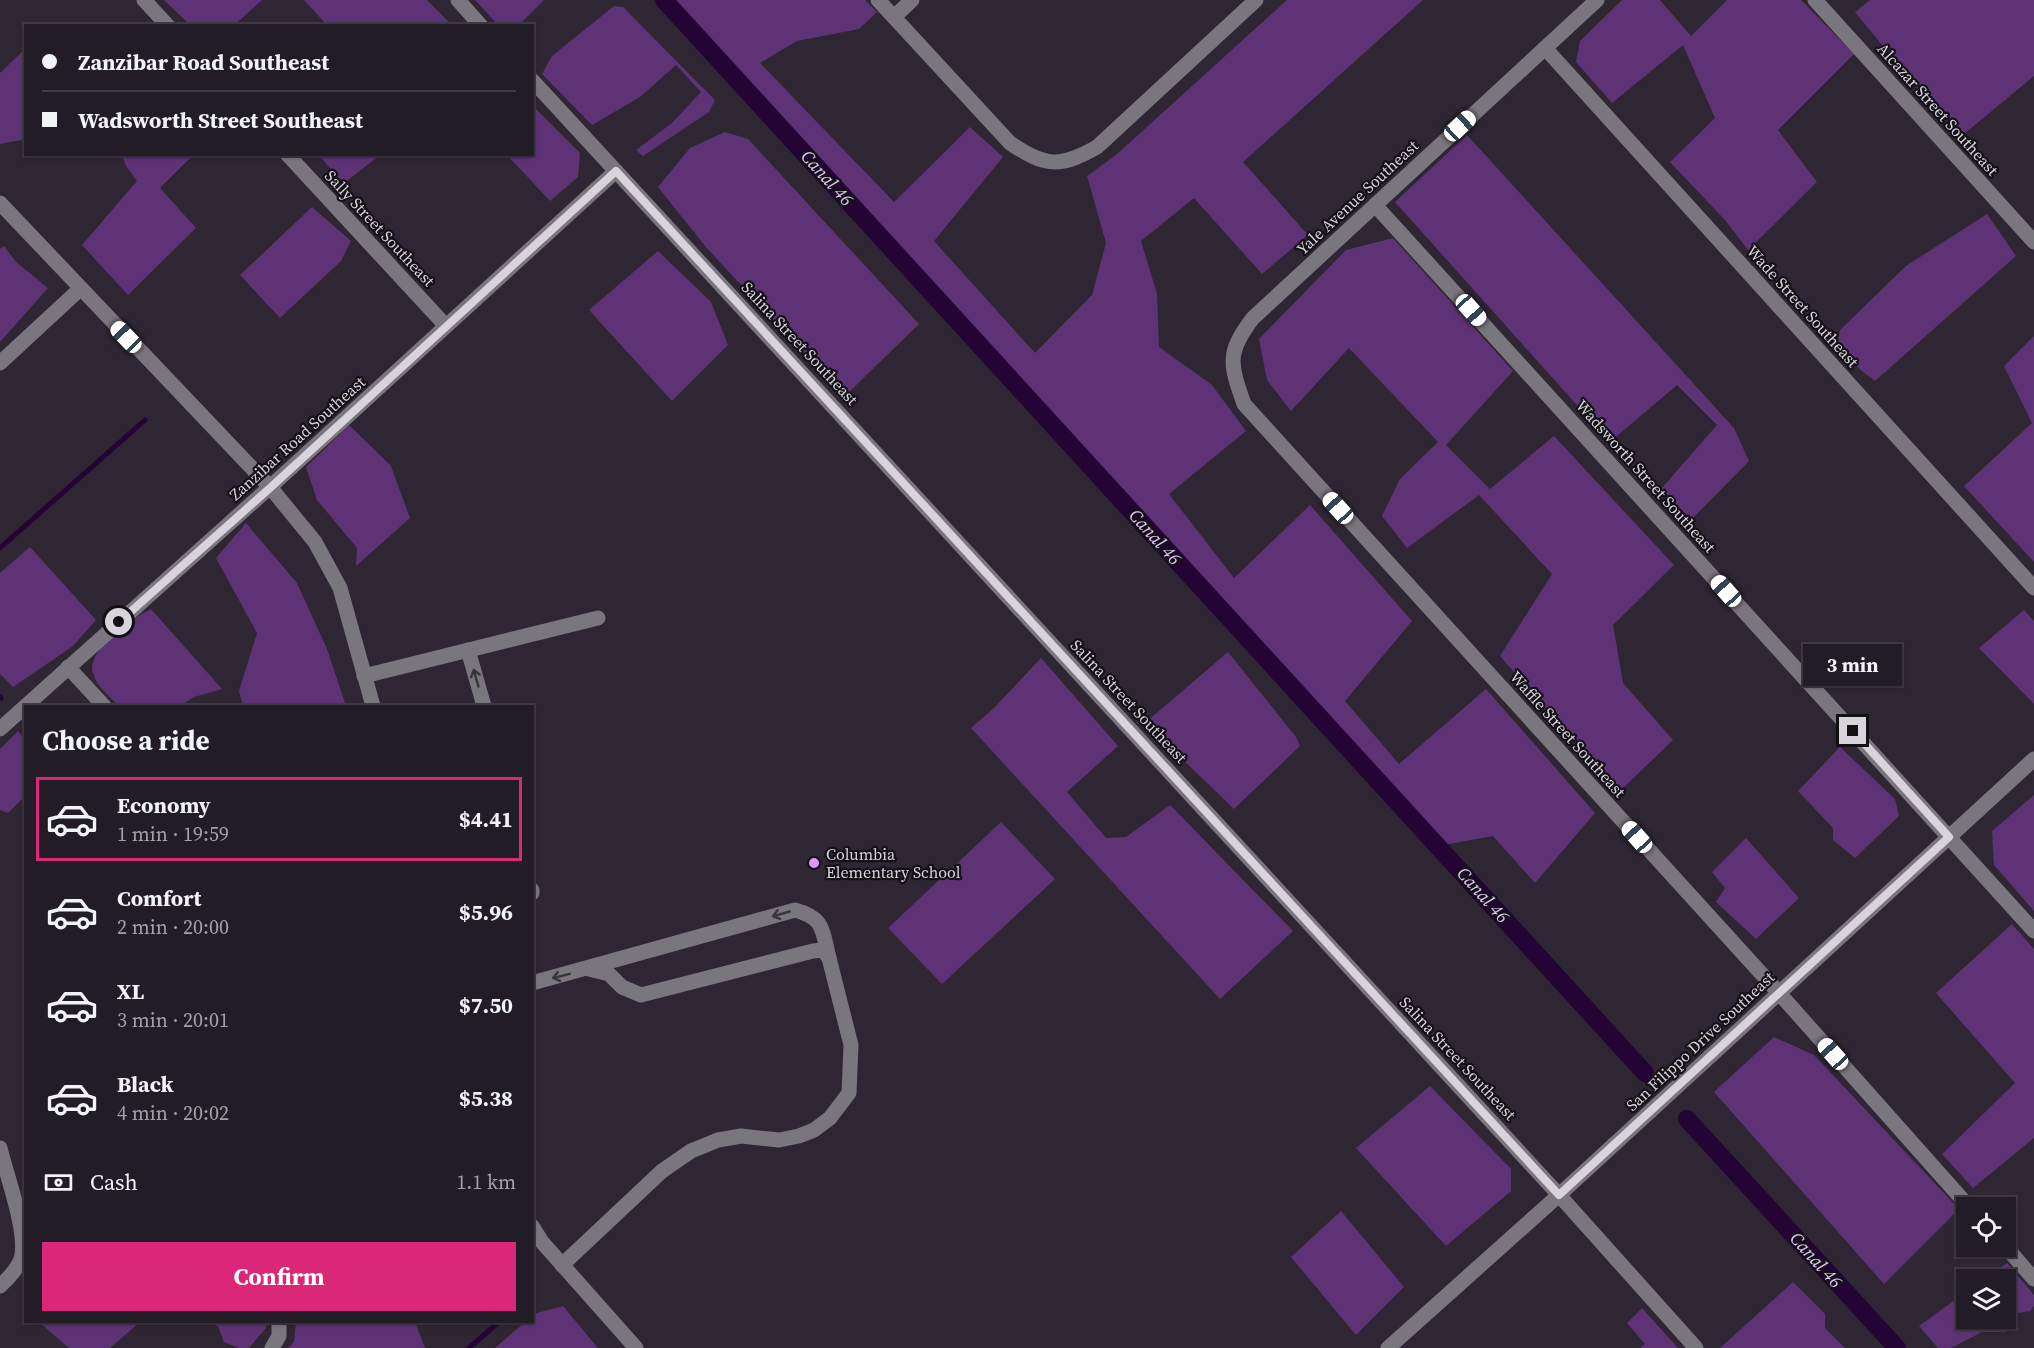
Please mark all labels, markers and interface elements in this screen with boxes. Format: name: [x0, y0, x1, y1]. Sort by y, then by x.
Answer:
street label: Alcazar Street Southeast: [1872, 38, 2004, 181]
text: Zanzibar Road Southeast: [78, 47, 329, 77]
text: Wadsworth Street Southeast: [78, 105, 363, 135]
car: [1441, 107, 1479, 145]
street label: Yale Avenue Southeast: [1291, 134, 1423, 259]
water label: Canal 46: [796, 144, 860, 212]
street label: Sally Street Southeast: [320, 165, 440, 292]
street label: Wade Street Southeast: [1742, 240, 1864, 373]
street label: Salina Street Southeast: [737, 276, 864, 410]
car: [1452, 291, 1490, 329]
car: [107, 318, 145, 356]
street label: Zanzibar Road Southeast: [224, 371, 370, 505]
street label: Wadsworth Street Southeast: [1571, 395, 1721, 558]
car: [1319, 489, 1357, 527]
water label: Canal 46: [1124, 503, 1188, 571]
car: [1707, 572, 1745, 610]
route start: [105, 608, 132, 635]
street label: Salina Street Southeast: [1066, 634, 1193, 768]
callout: 3 min: [1804, 644, 1902, 686]
text: 3 min: [1827, 651, 1878, 679]
street label: Waffle Street Southeast: [1505, 666, 1631, 803]
one-way arrow: [470, 669, 481, 688]
route end: [1839, 717, 1866, 744]
text: Choose a ride: [42, 722, 210, 759]
text: Economy: [117, 790, 211, 820]
icon: car: [45, 792, 99, 846]
text: $4.41: [459, 804, 513, 834]
car: [1618, 818, 1656, 856]
text: 1 min · 19:59: [117, 820, 229, 848]
place label: Columbia Elementary School: [826, 843, 961, 883]
marker: Columbia Elementary School: [807, 856, 821, 870]
water label: Canal 46: [1452, 861, 1516, 929]
text: Comfort: [117, 883, 201, 913]
icon: car: [45, 885, 99, 939]
text: $5.96: [459, 897, 513, 927]
one-way arrow: [772, 909, 791, 920]
text: 2 min · 20:00: [117, 913, 229, 941]
street label: San Filippo Drive Southeast: [1621, 966, 1780, 1116]
one-way arrow: [552, 970, 571, 982]
text: XL: [117, 976, 144, 1006]
icon: car: [45, 978, 99, 1032]
text: $7.50: [459, 990, 513, 1020]
street label: Salina Street Southeast: [1395, 991, 1522, 1125]
text: 3 min · 20:01: [117, 1006, 229, 1034]
car: [1814, 1035, 1852, 1073]
text: Black: [117, 1069, 174, 1099]
icon: car: [45, 1071, 99, 1125]
text: $5.38: [459, 1083, 513, 1113]
text: 4 min · 20:02: [117, 1099, 229, 1127]
icon: cash: [42, 1166, 75, 1199]
text: Cash: [90, 1167, 138, 1197]
text: 1.1 km: [456, 1168, 516, 1196]
map controls: [1956, 1197, 2016, 1329]
button: locate: [1956, 1197, 2016, 1257]
water label: Canal 46: [1785, 1226, 1849, 1294]
button: Confirm: [42, 1242, 516, 1311]
button: layers: [1956, 1269, 2016, 1329]

